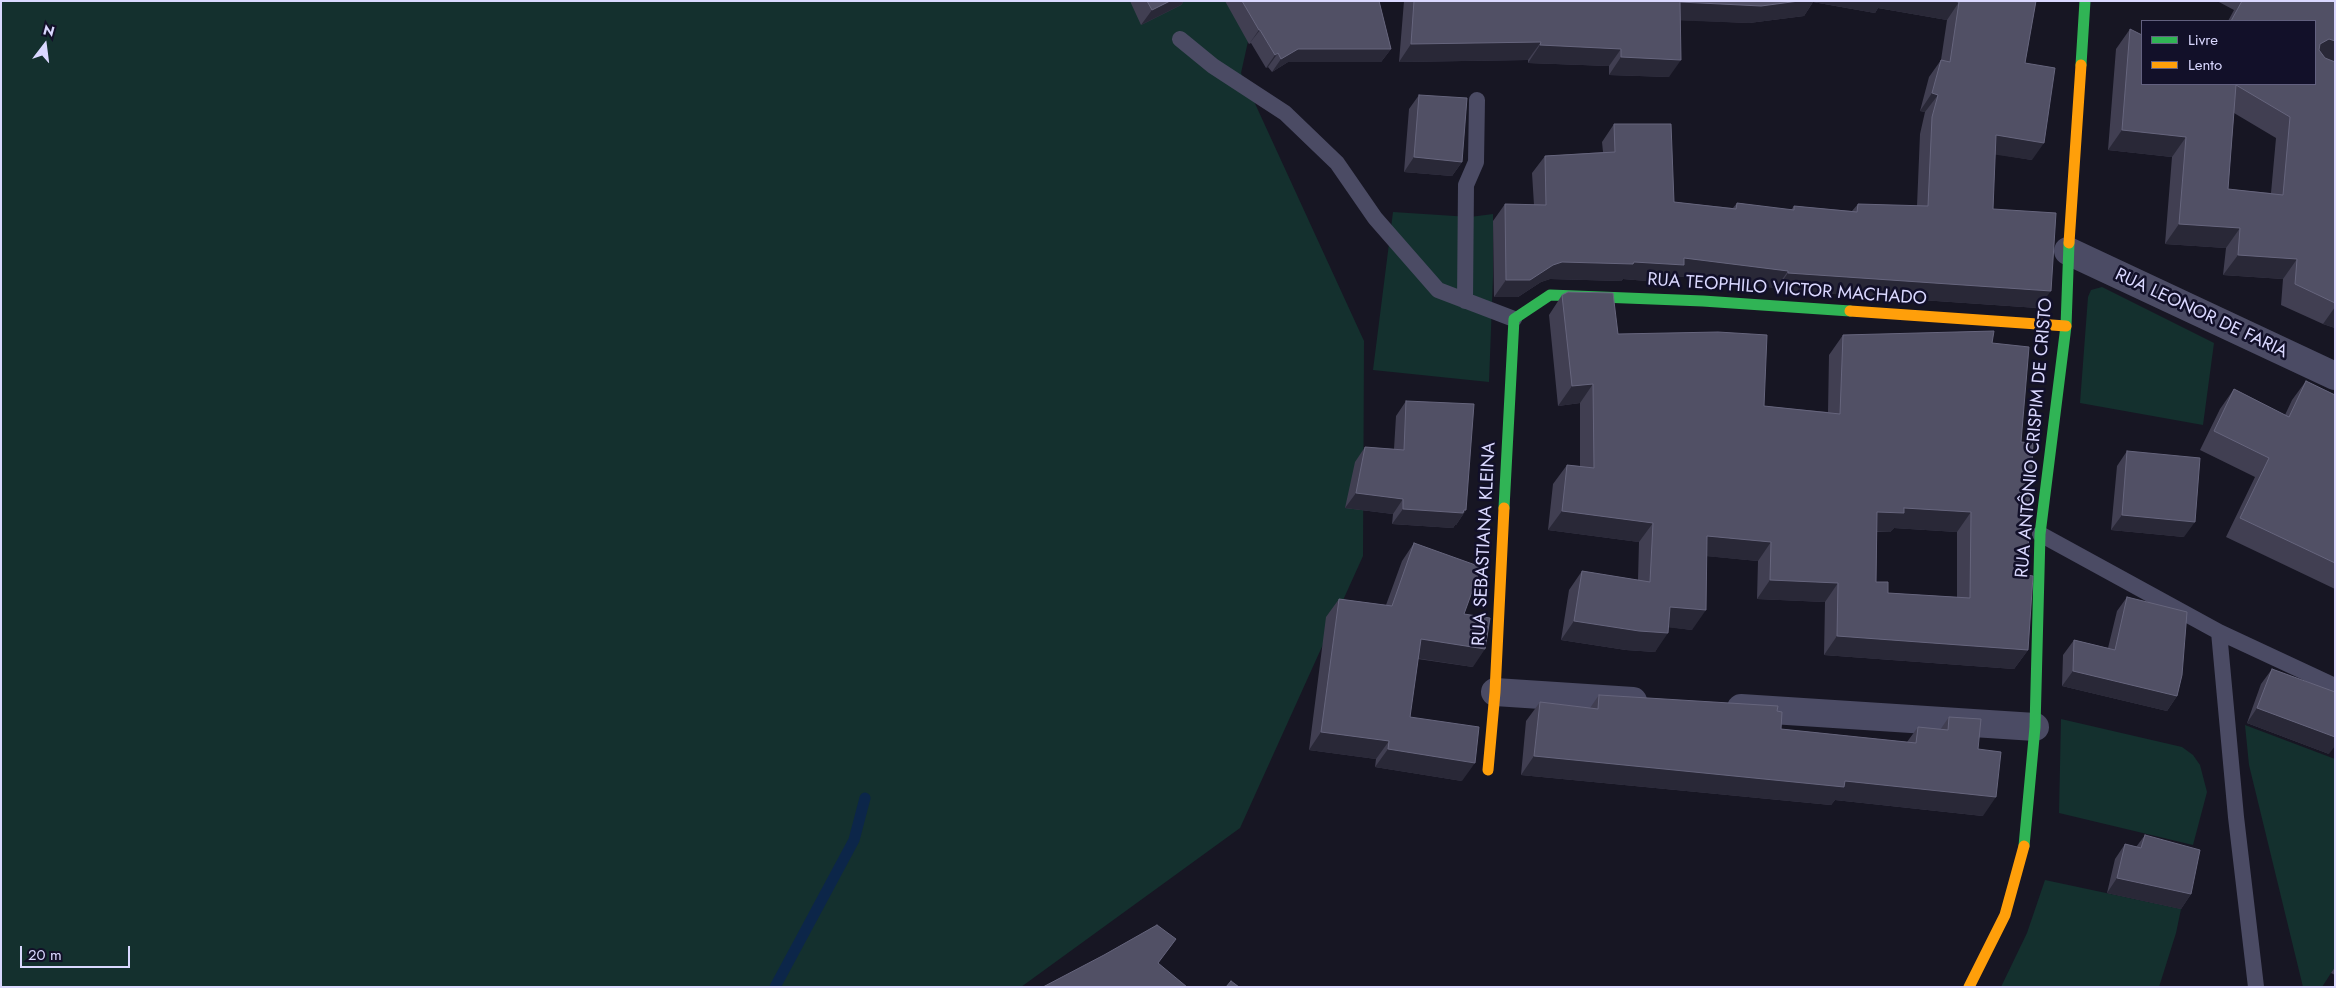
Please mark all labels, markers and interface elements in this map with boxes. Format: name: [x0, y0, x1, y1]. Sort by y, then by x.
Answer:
text: N: [41, 19, 57, 42]
north arrow: [20, 20, 70, 70]
legend: [2141, 20, 2316, 85]
text: Livre: [2188, 29, 2218, 51]
text: Lento: [2188, 54, 2222, 76]
street label: RUA LEONOR DE FARIA: [2111, 264, 2291, 364]
street label: RUA TEOPHILO VICTOR MACHADO: [1647, 269, 1927, 311]
street label: RUA ANTÔNIO CRISPIM DE CRISTO: [2012, 297, 2058, 579]
street label: RUA SEBASTIANA KLEINA: [1469, 441, 1501, 647]
scale bar: [22, 936, 132, 968]
text: 20 m: [28, 944, 62, 966]

